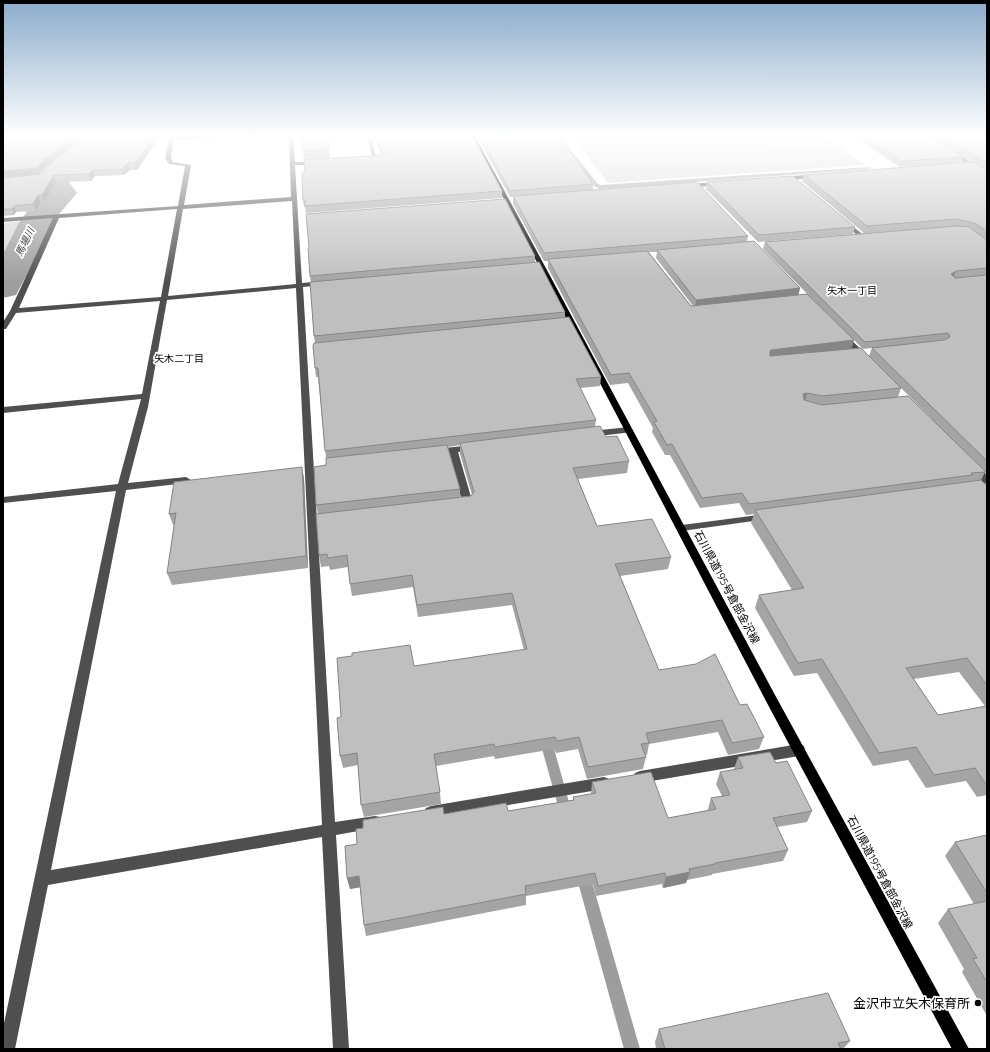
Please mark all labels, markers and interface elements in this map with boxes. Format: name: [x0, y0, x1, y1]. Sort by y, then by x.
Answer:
water label: 馬場川: [13, 225, 38, 258]
district label: 矢木一丁目: [827, 284, 877, 297]
district label: 矢木二丁目: [154, 352, 204, 365]
street label: 石川県道195号倉部金沢線: [691, 528, 763, 646]
street label: 石川県道195号倉部金沢線: [844, 813, 916, 931]
place label: 金沢市立矢木保育所: [853, 995, 970, 1011]
marker: 金沢市立矢木保育所: [973, 998, 983, 1008]

